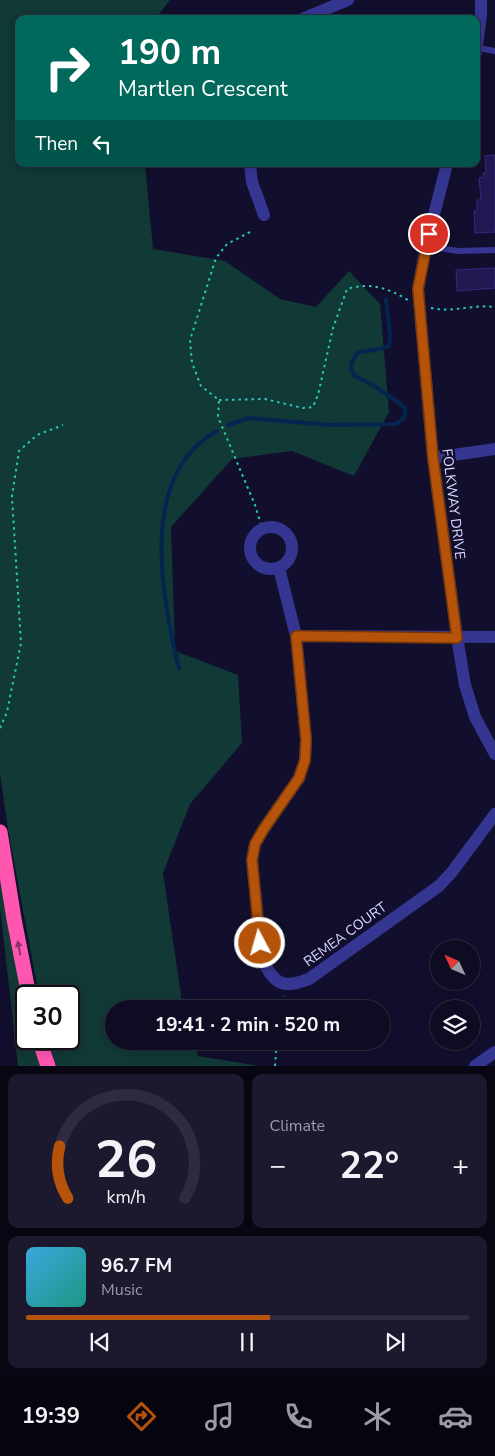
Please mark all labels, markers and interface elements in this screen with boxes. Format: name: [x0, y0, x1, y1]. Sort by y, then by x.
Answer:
text: 190 m: [118, 29, 221, 76]
icon: right: [35, 35, 100, 100]
text: Martlen Crescent: [118, 74, 288, 104]
icon: left: [88, 130, 116, 158]
text: Then: [35, 131, 78, 157]
pin: [408, 213, 450, 255]
icon: arrive: [415, 220, 443, 248]
street label: FOLKWAY DRIVE: [437, 448, 470, 560]
street label: REMEA COURT: [300, 897, 391, 971]
position arrow: [233, 916, 285, 968]
one-way arrow: [15, 940, 23, 956]
north arrow: [430, 940, 480, 990]
map controls: [430, 940, 480, 1050]
speed limit sign: 30: [15, 985, 80, 1050]
button: layers: [430, 1000, 480, 1050]
text: 19:41 · 2 min · 520 m: [155, 1012, 340, 1038]
text: Climate: [270, 1115, 325, 1137]
text: 26: [95, 1124, 157, 1195]
text: 22°: [339, 1140, 399, 1191]
text: −: [270, 1147, 286, 1185]
text: +: [452, 1147, 469, 1185]
text: km/h: [106, 1185, 145, 1209]
text: 96.7 FM: [101, 1253, 172, 1279]
text: Music: [101, 1279, 142, 1301]
icon: previous: [86, 1328, 114, 1356]
icon: pause: [233, 1328, 261, 1356]
icon: next: [381, 1328, 409, 1356]
icon: directions: [124, 1399, 159, 1434]
icon: music: [202, 1399, 237, 1434]
icon: phone: [281, 1399, 316, 1434]
icon: climate: [360, 1399, 395, 1434]
icon: car: [438, 1399, 473, 1434]
text: 19:39: [22, 1401, 80, 1431]

